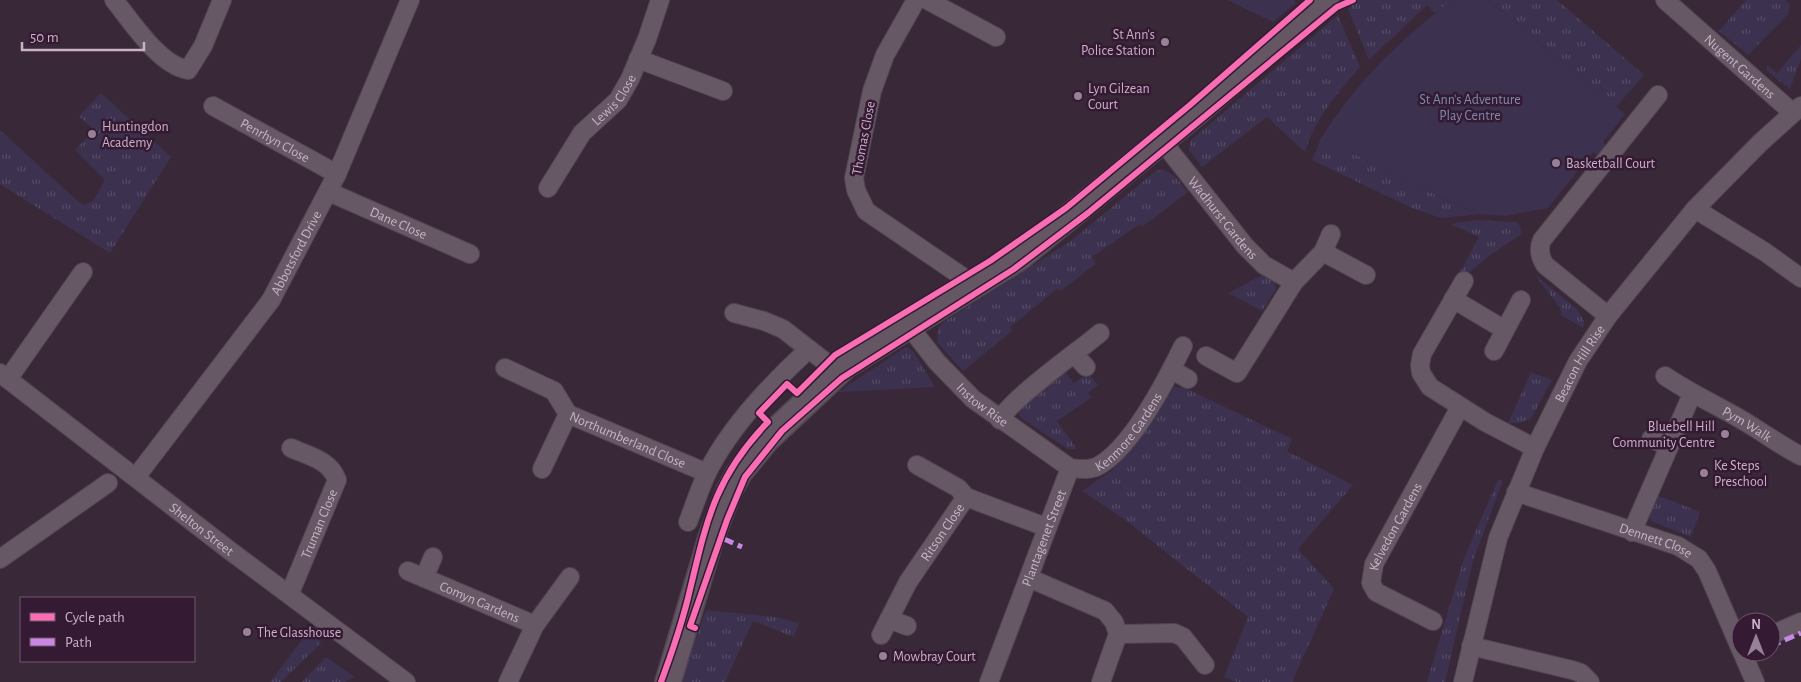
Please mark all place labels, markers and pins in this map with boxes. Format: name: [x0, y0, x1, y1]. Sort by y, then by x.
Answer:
place label: St Ann's Police Station: [1081, 28, 1155, 58]
marker: St Ann's Police Station: [1159, 36, 1171, 48]
place label: Lyn Gilzean Court: [1088, 82, 1150, 112]
marker: Lyn Gilzean Court: [1072, 90, 1084, 102]
place label: Huntingdon Academy: [102, 120, 169, 150]
marker: Huntingdon Academy: [86, 128, 98, 140]
marker: Basketball Court: [1550, 157, 1562, 169]
place label: Basketball Court: [1566, 157, 1656, 171]
place label: Bluebell Hill Community Centre: [1613, 420, 1715, 450]
marker: Bluebell Hill Community Centre: [1719, 428, 1731, 440]
place label: Ke Steps Preschool: [1714, 459, 1767, 489]
marker: Ke Steps Preschool: [1698, 467, 1710, 479]
marker: The Glasshouse: [241, 626, 253, 638]
place label: The Glasshouse: [257, 626, 341, 640]
marker: Mowbray Court: [877, 650, 889, 662]
place label: Mowbray Court: [893, 650, 976, 664]

